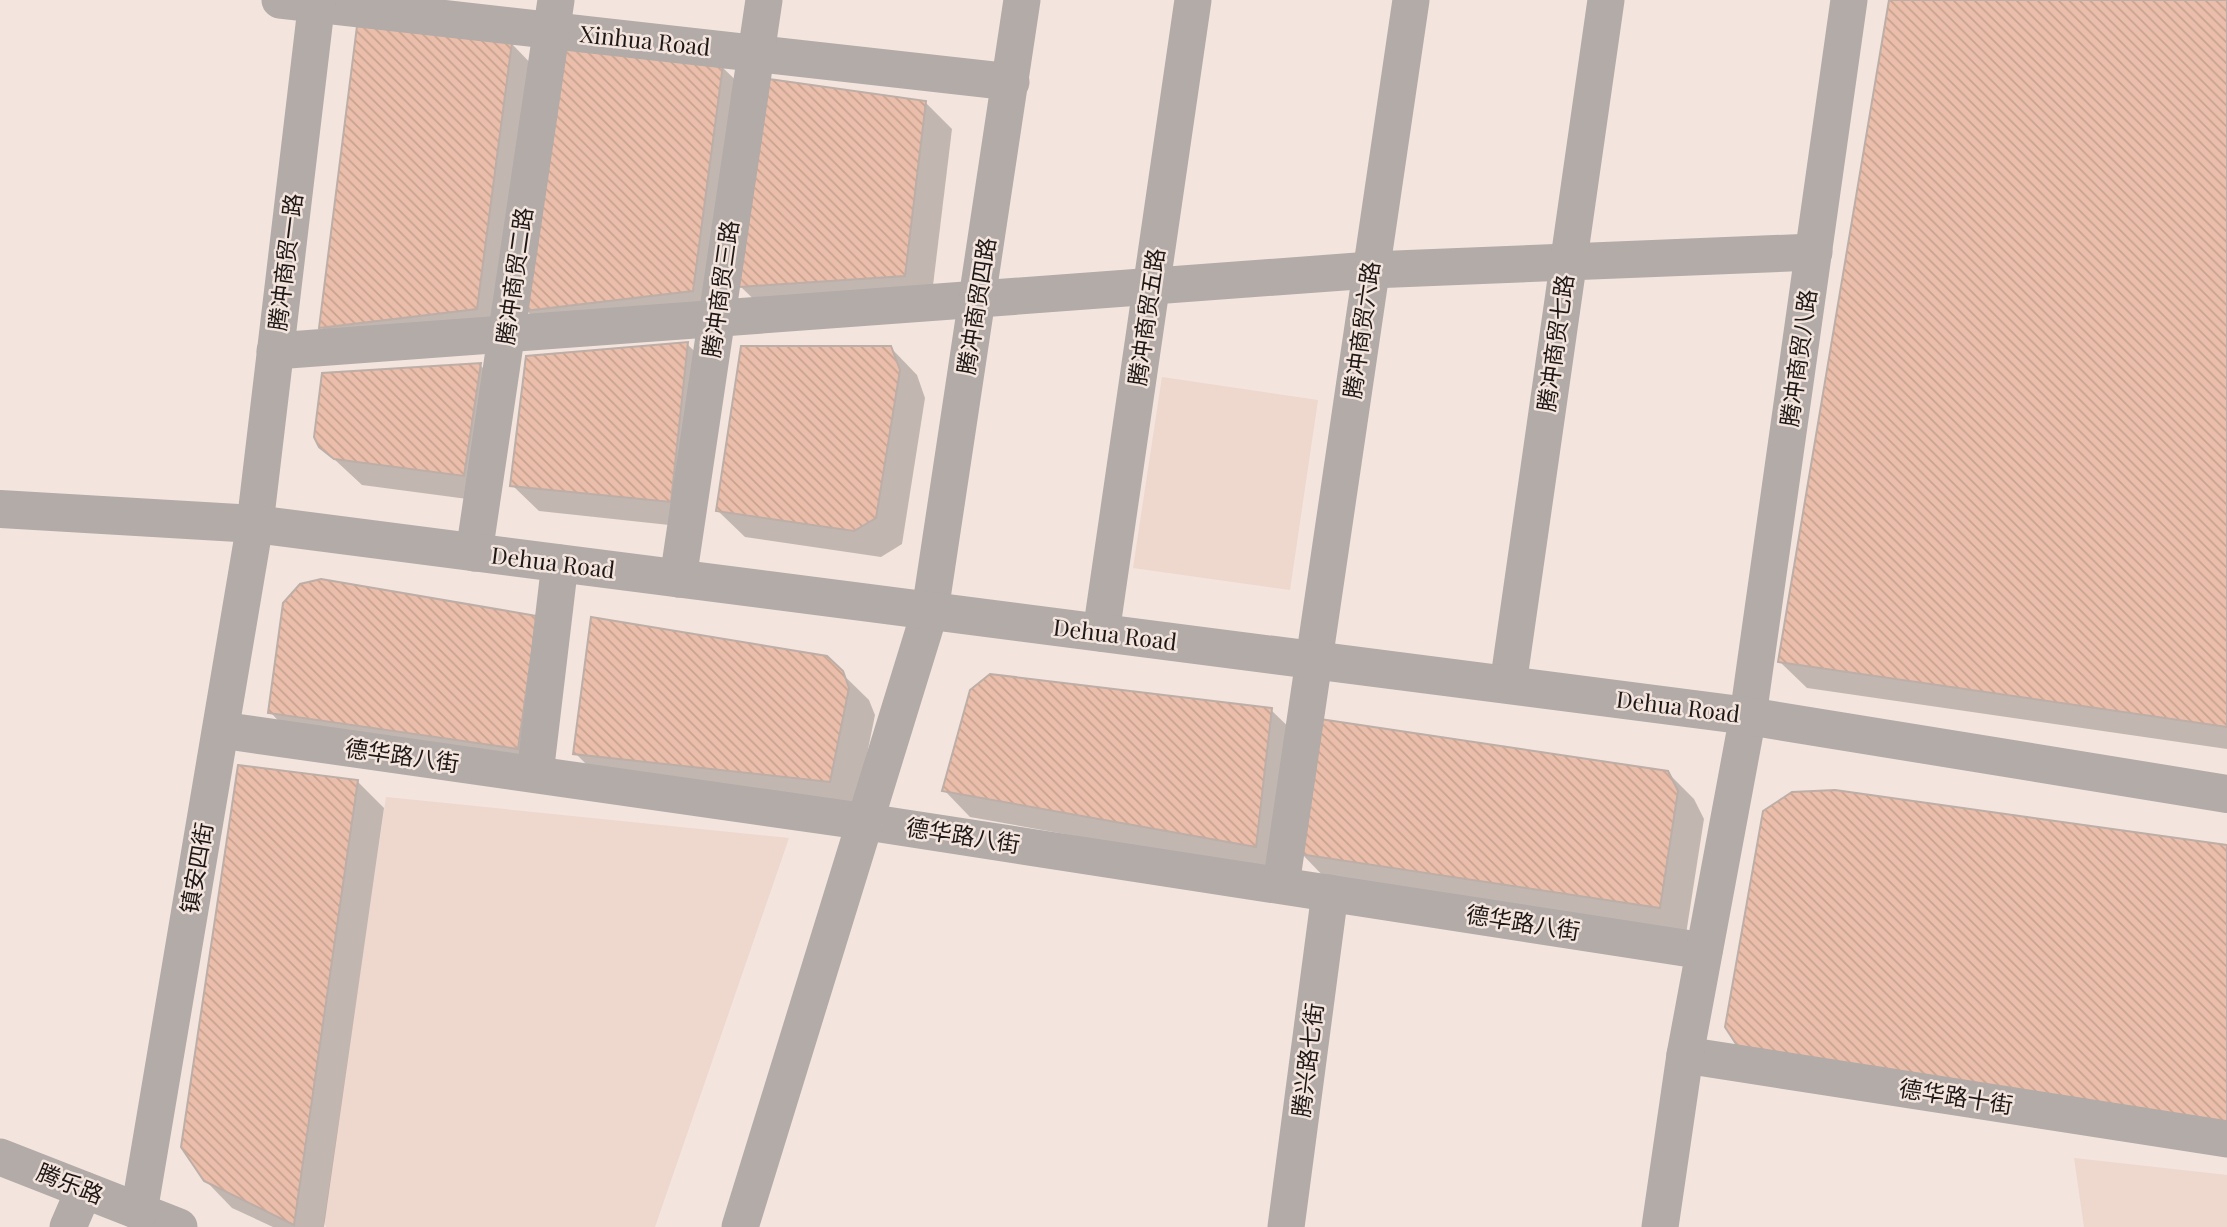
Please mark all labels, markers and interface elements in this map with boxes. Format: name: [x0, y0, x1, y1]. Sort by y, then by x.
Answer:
street label: Xinhua Road: [578, 17, 712, 62]
street label: 腾冲商贸一路: [261, 191, 308, 332]
street label: 腾冲商贸二路: [489, 205, 538, 346]
street label: 腾冲商贸三路: [695, 218, 744, 359]
street label: 腾冲商贸四路: [949, 235, 1002, 376]
street label: 腾冲商贸五路: [1121, 246, 1170, 387]
street label: 腾冲商贸六路: [1336, 259, 1385, 400]
street label: 腾冲商贸七路: [1530, 272, 1579, 413]
street label: 腾冲商贸八路: [1773, 287, 1822, 428]
street label: Dehua Road: [490, 539, 617, 584]
street label: Dehua Road: [1052, 611, 1179, 656]
street label: Dehua Road: [1615, 683, 1742, 728]
street label: 德华路八街: [343, 731, 461, 778]
street label: 德华路八街: [904, 810, 1022, 859]
street label: 镇安四街: [172, 820, 219, 916]
street label: 德华路八街: [1464, 897, 1582, 946]
street label: 腾兴路七街: [1284, 1001, 1329, 1119]
street label: 德华路十街: [1897, 1071, 2015, 1120]
street label: 腾乐路: [33, 1155, 108, 1210]

